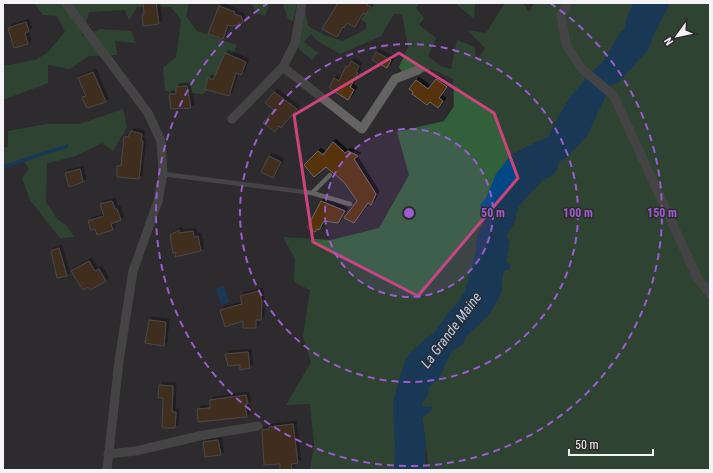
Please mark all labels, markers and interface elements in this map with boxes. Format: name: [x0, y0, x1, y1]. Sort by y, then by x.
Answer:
north arrow: [657, 16, 697, 56]
text: N: [662, 35, 676, 48]
centre of rings: [402, 206, 416, 220]
text: 50 m: [481, 206, 505, 220]
text: 100 m: [563, 206, 593, 220]
text: 150 m: [647, 206, 677, 220]
water label: La Grande Maine: [417, 289, 485, 371]
scale bar: [569, 431, 653, 457]
text: 50 m: [575, 438, 599, 452]

